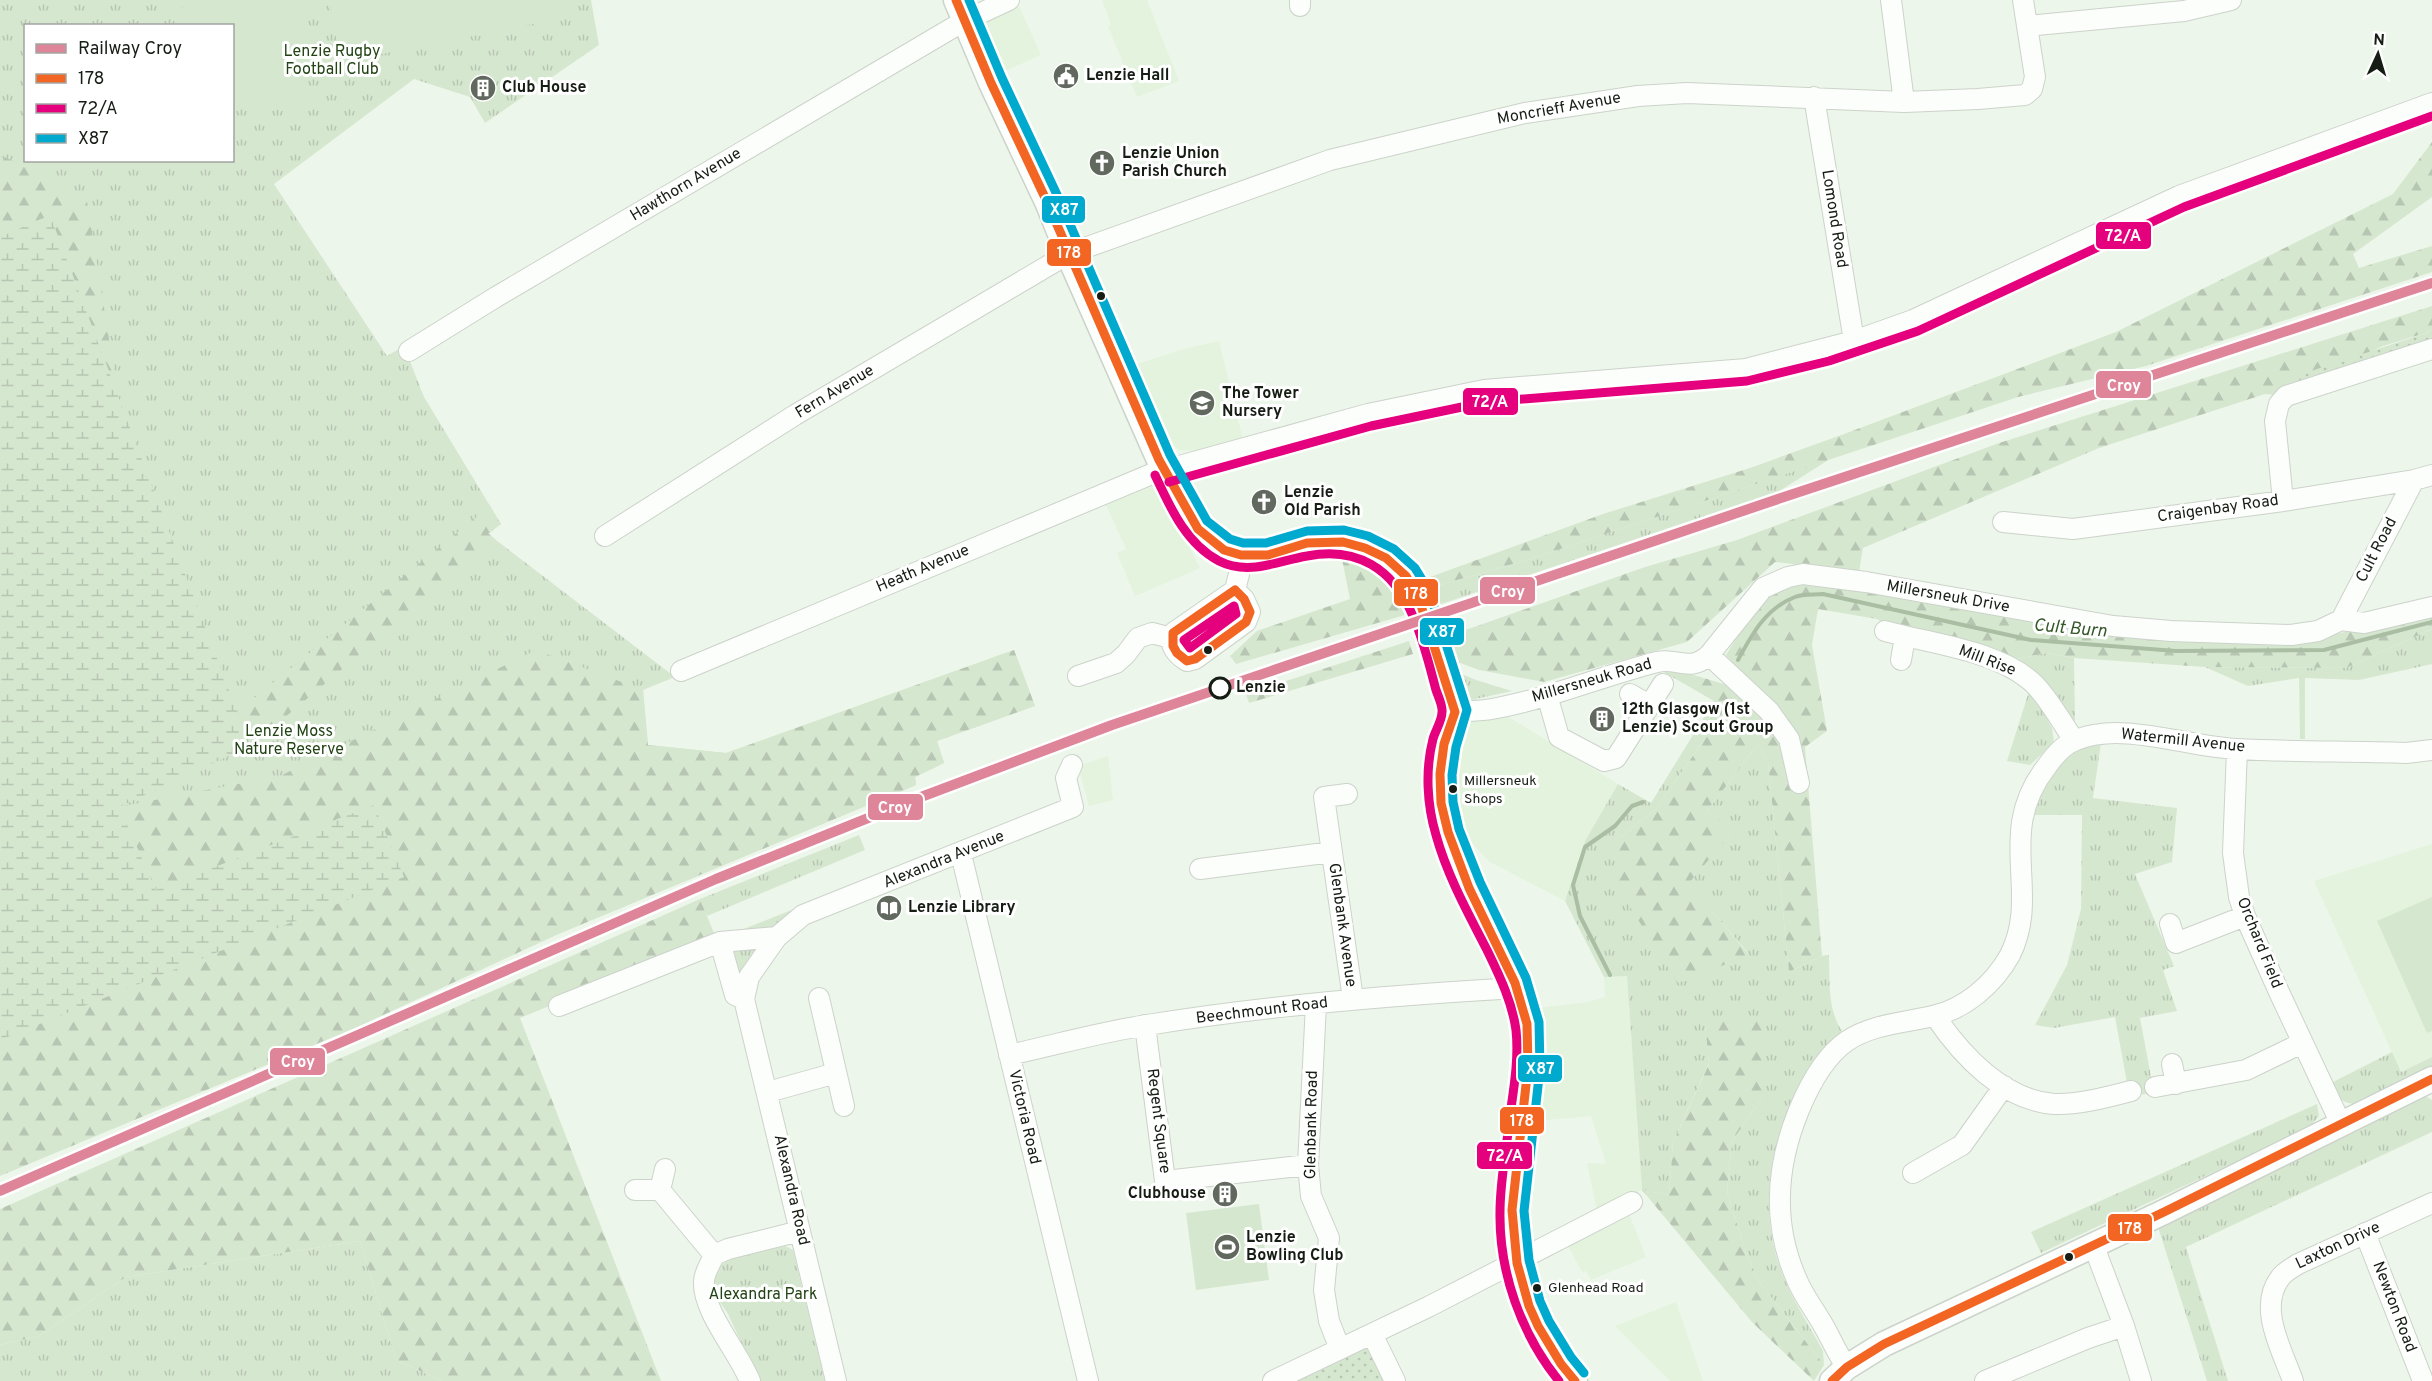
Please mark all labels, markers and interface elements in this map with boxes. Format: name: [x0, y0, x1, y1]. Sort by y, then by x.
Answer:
legend: [24, 24, 234, 162]
north arrow: [2348, 24, 2408, 84]
text: N: [2372, 31, 2385, 51]
text: Railway Croy: [78, 38, 182, 61]
park label: Lenzie Rugby Football Club: [284, 42, 380, 80]
public building icon: Lenzie Hall: [1051, 61, 1081, 91]
place label: Lenzie Hall: [1086, 66, 1169, 86]
text: 178: [78, 68, 105, 91]
building icon: Club House: [468, 73, 498, 103]
place label: Club House: [502, 78, 586, 98]
street label: Moncrieff Avenue: [1496, 88, 1622, 130]
text: 72/A: [78, 98, 118, 121]
text: X87: [78, 128, 109, 151]
street label: Hawthorn Avenue: [627, 144, 745, 226]
place label: Lenzie Union Parish Church: [1122, 144, 1227, 182]
church icon: Lenzie Union Parish Church: [1087, 148, 1117, 178]
street label: Lomond Road: [1816, 168, 1852, 270]
line badge: X87: [1041, 195, 1086, 224]
text: X87: [1049, 201, 1079, 221]
line badge: 72/A: [2095, 221, 2152, 250]
text: 72/A: [2105, 227, 2141, 247]
line badge: 178: [1046, 238, 1092, 267]
text: 178: [1057, 244, 1081, 264]
unlabelled marker: [1095, 290, 1107, 302]
street label: Fern Avenue: [792, 361, 878, 423]
line badge: Croy: [2095, 370, 2152, 399]
text: Croy: [2107, 377, 2141, 397]
place label: The Tower Nursery: [1222, 384, 1299, 422]
line badge: 72/A: [1462, 387, 1519, 416]
school or university icon: The Tower Nursery: [1187, 388, 1217, 418]
text: 72/A: [1472, 393, 1508, 413]
place label: Lenzie Old Parish: [1284, 483, 1361, 521]
church icon: Lenzie Old Parish: [1249, 487, 1279, 517]
street label: Craigenbay Road: [2156, 491, 2280, 527]
street label: Cult Road: [2352, 514, 2402, 586]
street label: Heath Avenue: [873, 540, 973, 598]
line badge: Croy: [1479, 576, 1536, 605]
street label: Millersneuk Drive: [1885, 576, 2011, 618]
line badge: 178: [1393, 578, 1439, 607]
text: Croy: [1491, 583, 1525, 603]
text: 178: [1404, 585, 1428, 605]
water label: Cult Burn: [2032, 614, 2108, 644]
line badge: X87: [1419, 617, 1465, 646]
text: X87: [1427, 623, 1457, 643]
street label: Mill Rise: [1956, 641, 2018, 681]
unlabelled marker: [1202, 644, 1214, 656]
street label: Millersneuk Road: [1530, 654, 1654, 708]
marker: Lenzie: [1209, 677, 1231, 699]
place label: Lenzie: [1236, 678, 1286, 698]
place label: 12th Glasgow (1st Lenzie) Scout Group: [1622, 700, 1774, 738]
building icon: 12th Glasgow (1st Lenzie) Scout Group: [1587, 704, 1617, 734]
park label: Lenzie Moss Nature Reserve: [234, 722, 344, 760]
street label: Watermill Avenue: [2120, 725, 2246, 757]
place label: Millersneuk Shops: [1464, 773, 1537, 808]
marker: Millersneuk Shops: [1447, 783, 1459, 795]
line badge: Croy: [867, 793, 924, 821]
text: Croy: [878, 799, 912, 819]
street label: Alexandra Avenue: [881, 827, 1007, 893]
street label: Glenbank Avenue: [1323, 862, 1361, 988]
library icon: Lenzie Library: [874, 893, 904, 923]
street label: Orchard Field: [2232, 894, 2286, 992]
place label: Lenzie Library: [908, 898, 1016, 918]
street label: Beechmount Road: [1195, 993, 1329, 1029]
line badge: Croy: [269, 1047, 326, 1076]
text: Croy: [281, 1053, 315, 1073]
line badge: X87: [1517, 1054, 1563, 1083]
text: X87: [1525, 1060, 1555, 1080]
street label: Regent Square: [1142, 1067, 1174, 1175]
street label: Victoria Road: [1003, 1068, 1045, 1166]
street label: Glenbank Road: [1301, 1070, 1323, 1180]
line badge: 178: [1499, 1106, 1545, 1135]
text: 178: [1510, 1112, 1534, 1132]
street label: Alexandra Road: [769, 1133, 813, 1247]
line badge: 72/A: [1476, 1141, 1533, 1170]
text: 72/A: [1487, 1147, 1523, 1167]
building icon: Clubhouse: [1210, 1179, 1240, 1209]
place label: Clubhouse: [1128, 1184, 1206, 1204]
line badge: 178: [2107, 1213, 2153, 1242]
street label: Laxton Drive: [2292, 1218, 2384, 1274]
text: 178: [2118, 1220, 2142, 1240]
place label: Lenzie Bowling Club: [1246, 1228, 1344, 1266]
sports icon: Lenzie Bowling Club: [1212, 1232, 1242, 1262]
unlabelled marker: [2063, 1251, 2075, 1263]
street label: Newton Road: [2367, 1259, 2421, 1355]
place label: Glenhead Road: [1548, 1280, 1644, 1297]
marker: Glenhead Road: [1531, 1282, 1543, 1294]
park label: Alexandra Park: [708, 1285, 818, 1305]

